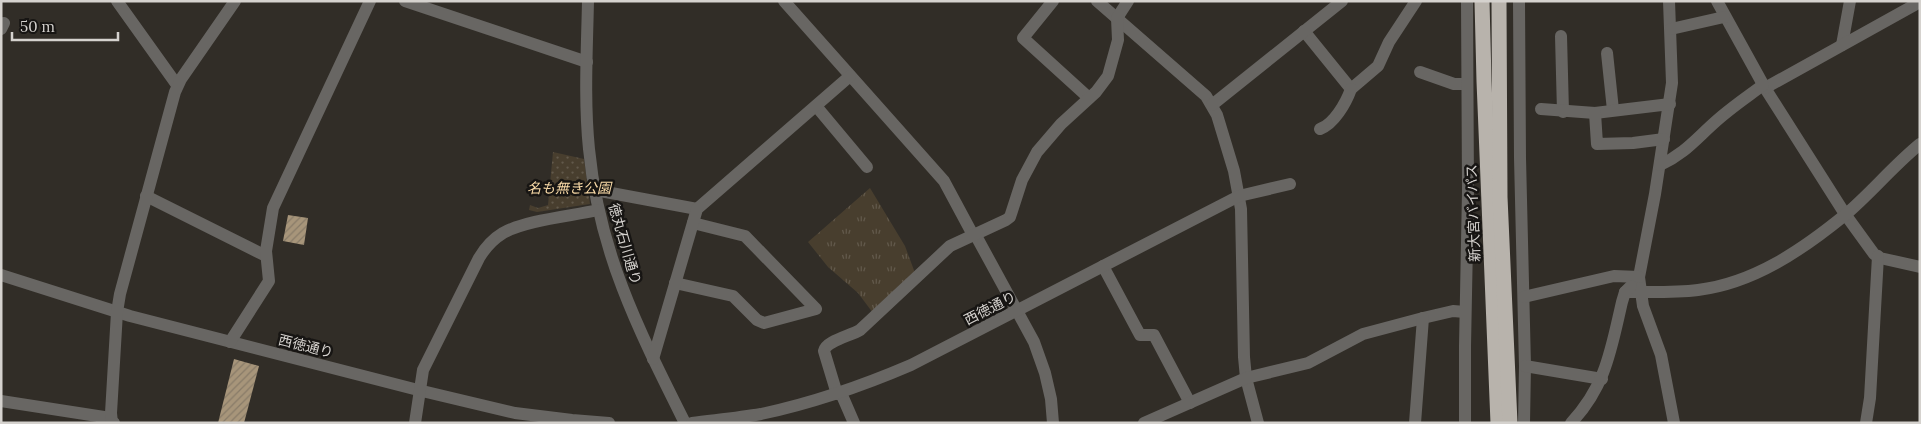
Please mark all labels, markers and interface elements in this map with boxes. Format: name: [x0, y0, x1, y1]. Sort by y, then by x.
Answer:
scale bar: [12, 10, 119, 42]
text: 50 m: [20, 17, 55, 36]
street label: 新大宮バイパス: [1462, 164, 1484, 262]
park label: 名も無き公園: [527, 179, 613, 197]
street label: 徳丸石川通り: [605, 201, 645, 287]
street label: 西徳通り: [961, 287, 1019, 329]
street label: 西徳通り: [277, 330, 335, 362]

